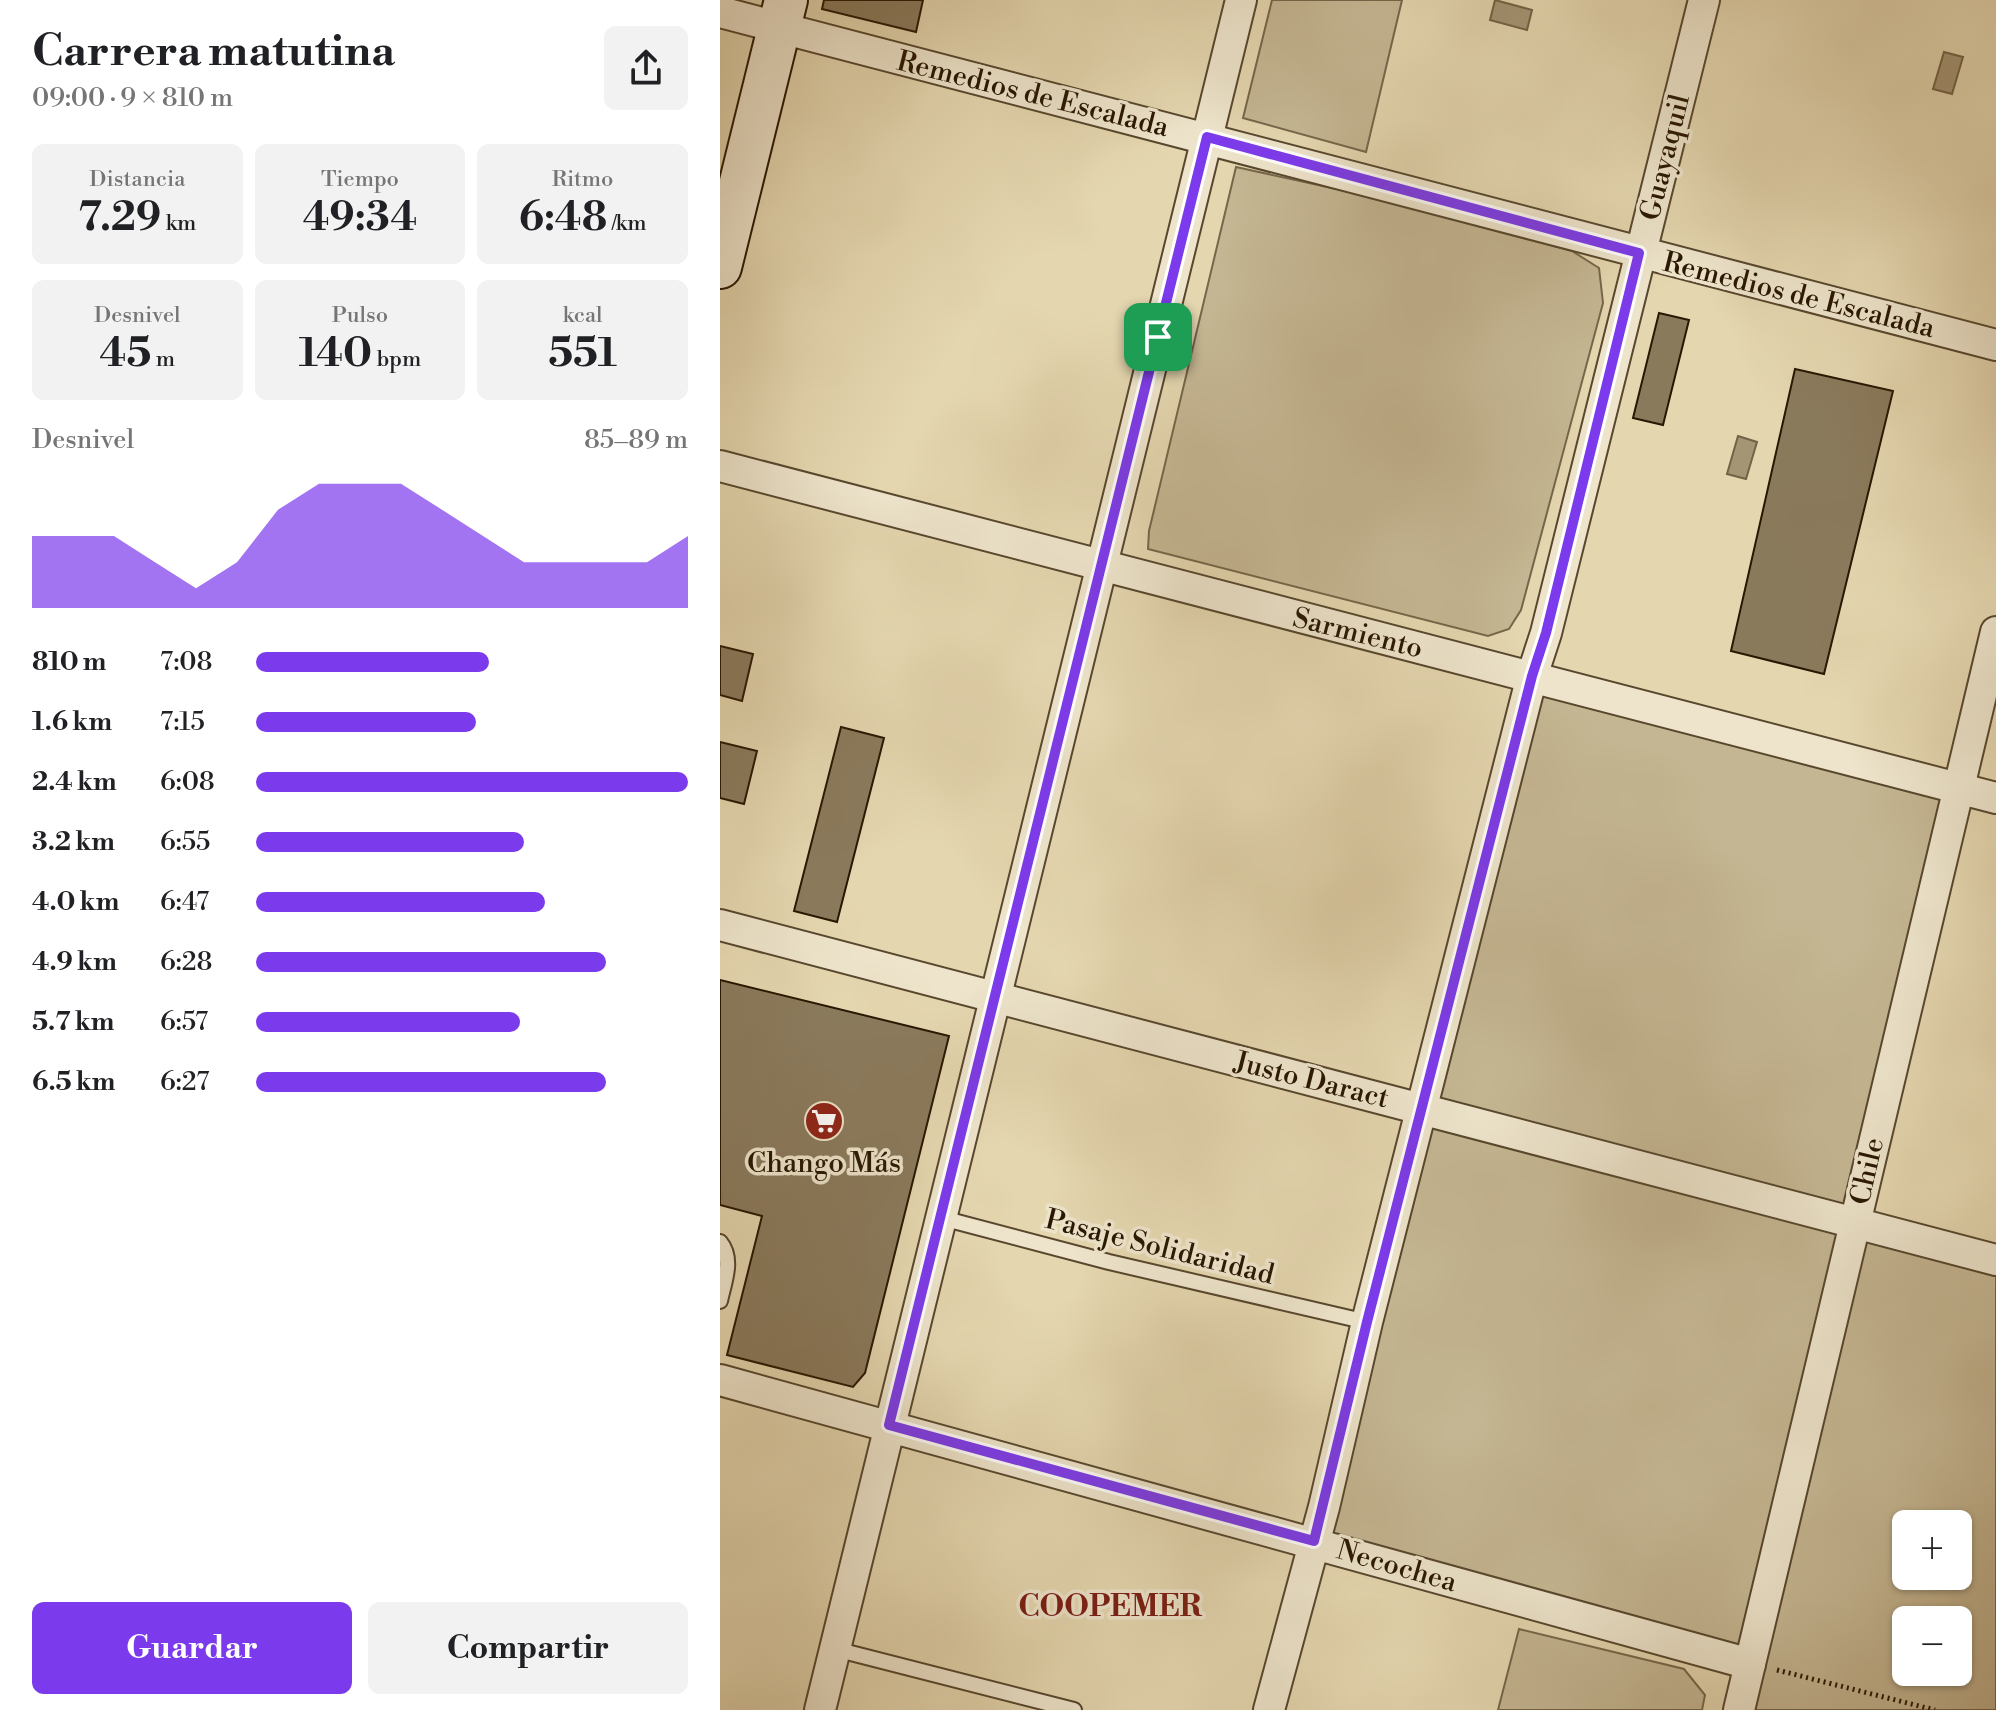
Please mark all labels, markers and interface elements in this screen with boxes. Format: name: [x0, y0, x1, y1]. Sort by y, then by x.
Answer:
text: Carrera matutina: [32, 24, 395, 79]
button: share: [604, 26, 688, 110]
street label: Remedios de Escalada: [893, 44, 1173, 145]
text: 09:00 · 9 × 810 m: [32, 82, 233, 114]
street label: Guayaquil: [1633, 91, 1698, 224]
text: Distancia: [89, 166, 185, 193]
text: Tiempo: [321, 166, 399, 193]
text: Ritmo: [552, 166, 613, 193]
text: 7.29: [78, 193, 161, 243]
text: 49:34: [303, 193, 417, 243]
text: 6:48: [519, 193, 607, 243]
text: km: [161, 210, 196, 237]
text: /km: [607, 210, 647, 237]
street label: Remedios de Escalada: [1659, 245, 1939, 346]
text: Desnivel: [94, 302, 181, 329]
text: Pulso: [332, 302, 388, 329]
text: kcal: [563, 302, 603, 329]
pin: [1124, 303, 1192, 371]
icon: arrive: [1136, 315, 1180, 359]
text: 45: [100, 329, 151, 379]
text: 140: [299, 329, 372, 379]
text: 551: [548, 329, 617, 379]
text: m: [151, 346, 175, 373]
text: bpm: [372, 346, 421, 373]
text: Desnivel: [32, 424, 134, 456]
text: 85–89 m: [584, 424, 688, 456]
street label: Sarmiento: [1289, 600, 1426, 667]
text: 810 m: [32, 646, 107, 678]
text: 7:08: [160, 646, 212, 678]
text: 1.6 km: [32, 706, 112, 738]
text: 7:15: [160, 706, 205, 738]
text: 2.4 km: [32, 766, 117, 798]
text: 6:08: [160, 766, 215, 798]
text: 3.2 km: [32, 826, 115, 858]
text: 6:55: [160, 826, 210, 858]
text: 4.0 km: [32, 886, 119, 918]
text: 6:47: [160, 886, 209, 918]
text: 4.9 km: [32, 946, 117, 978]
text: 6:28: [160, 946, 212, 978]
text: 5.7 km: [32, 1006, 114, 1038]
text: 6:57: [160, 1006, 208, 1038]
street label: Justo Daract: [1230, 1044, 1392, 1117]
text: 6.5 km: [32, 1066, 116, 1098]
text: 6:27: [160, 1066, 209, 1098]
supermarket icon: Chango Más: [803, 1100, 845, 1142]
street label: Chile: [1843, 1134, 1892, 1208]
place label: Chango Más: [747, 1146, 901, 1181]
street label: Pasaje Solidaridad: [1042, 1202, 1278, 1293]
map controls: [1892, 1510, 1972, 1686]
button: +: [1892, 1510, 1972, 1590]
street label: Necochea: [1332, 1533, 1462, 1601]
district label: COOPEMER: [1018, 1588, 1203, 1626]
button: Guardar: [32, 1602, 352, 1694]
button: Compartir: [368, 1602, 688, 1694]
button: −: [1892, 1606, 1972, 1686]

